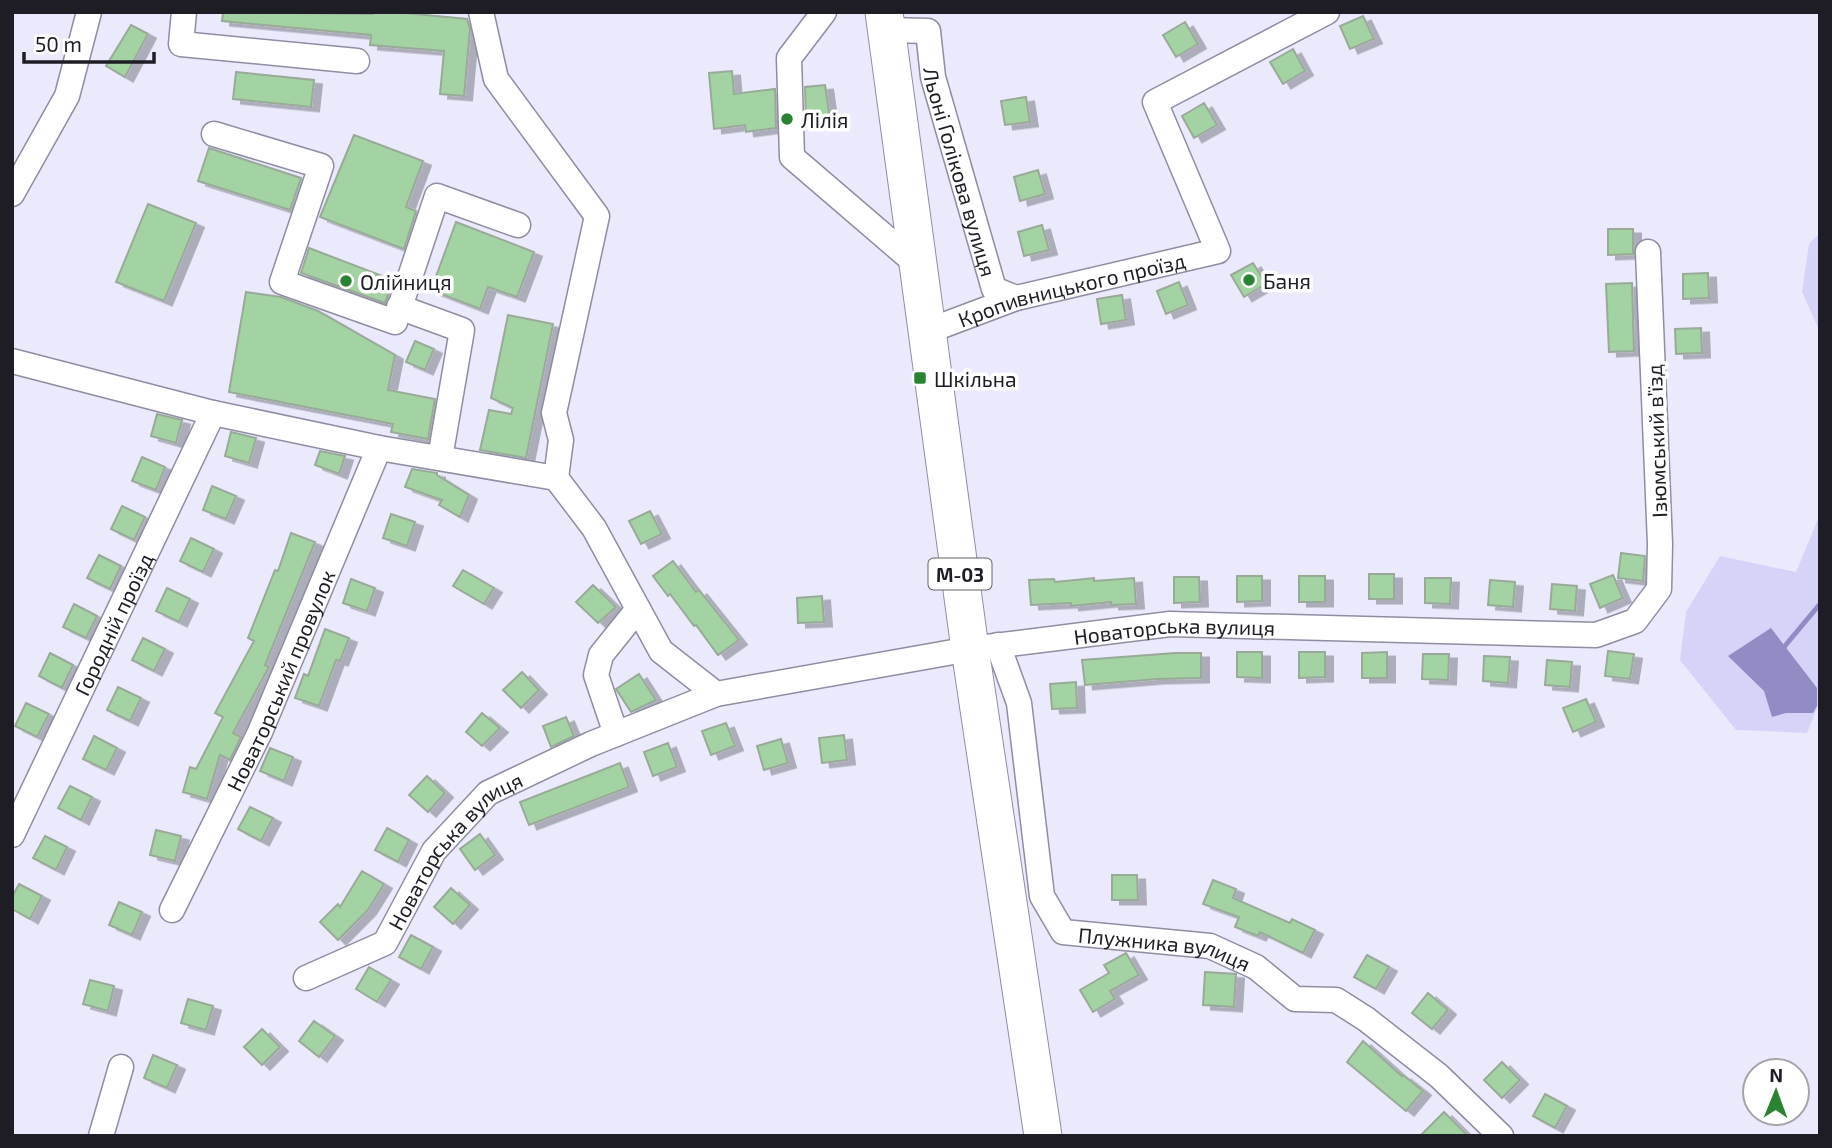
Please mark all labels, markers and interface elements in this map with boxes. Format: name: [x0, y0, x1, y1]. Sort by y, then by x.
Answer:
scale bar: [24, 21, 154, 65]
text: 50 m: [35, 31, 82, 56]
street label: Льоні Голікова вулиця: [920, 66, 1002, 279]
place label: Лілія: [801, 107, 848, 132]
marker: Лілія: [779, 111, 795, 127]
street label: Кропивницького проїзд: [954, 247, 1188, 331]
place label: Баня: [1263, 268, 1311, 293]
place label: Олійниця: [360, 269, 452, 294]
marker: Баня: [1241, 272, 1257, 288]
marker: Олійниця: [338, 273, 354, 289]
street label: Ізюмський в’їзд: [1641, 364, 1671, 518]
place label: Шкільна: [934, 366, 1017, 391]
marker: Шкільна: [912, 370, 928, 386]
street label: Городній проїзд: [68, 549, 157, 699]
road number: М-03: [928, 558, 992, 590]
street label: Новаторський провулок: [220, 566, 339, 795]
street label: Новаторська вулиця: [1072, 611, 1276, 648]
street label: Новаторська вулиця: [382, 766, 526, 934]
street label: Плужника вулиця: [1077, 921, 1255, 975]
north arrow: [1741, 1057, 1811, 1127]
text: N: [1769, 1063, 1783, 1086]

